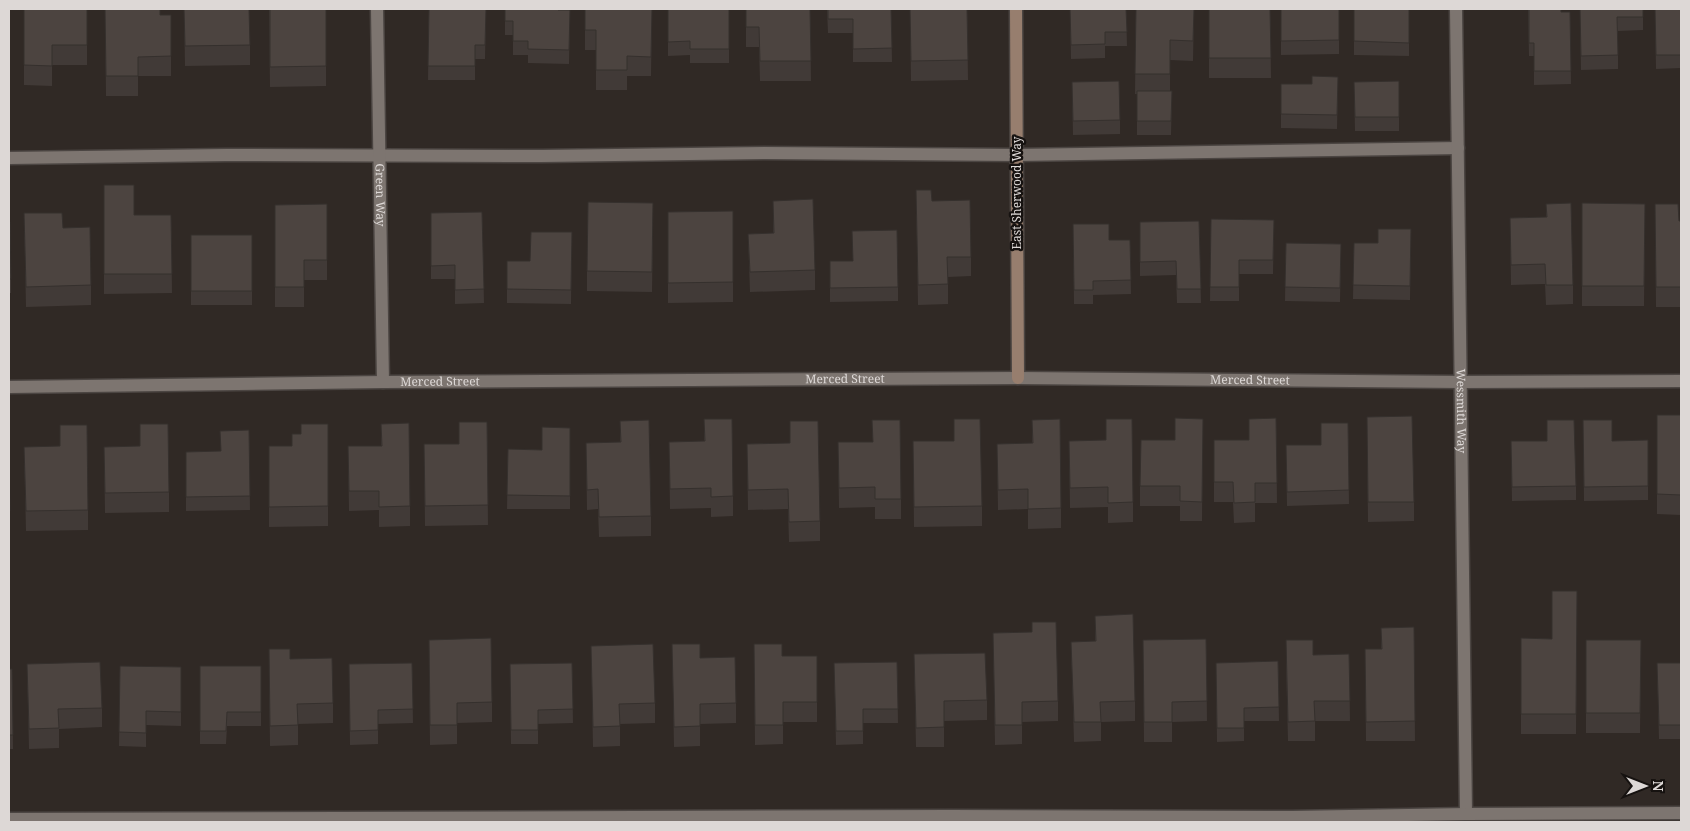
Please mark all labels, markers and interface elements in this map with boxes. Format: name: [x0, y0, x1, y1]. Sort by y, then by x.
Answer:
street label: East Sherwood Way: [1008, 136, 1025, 249]
street label: Green Way: [371, 163, 390, 227]
street label: Wessmith Way: [1452, 369, 1471, 453]
street label: Merced Street: [805, 370, 885, 387]
street label: Merced Street: [1210, 371, 1290, 388]
street label: Merced Street: [400, 372, 480, 390]
north arrow: [1620, 761, 1670, 811]
text: N: [1649, 780, 1668, 792]

